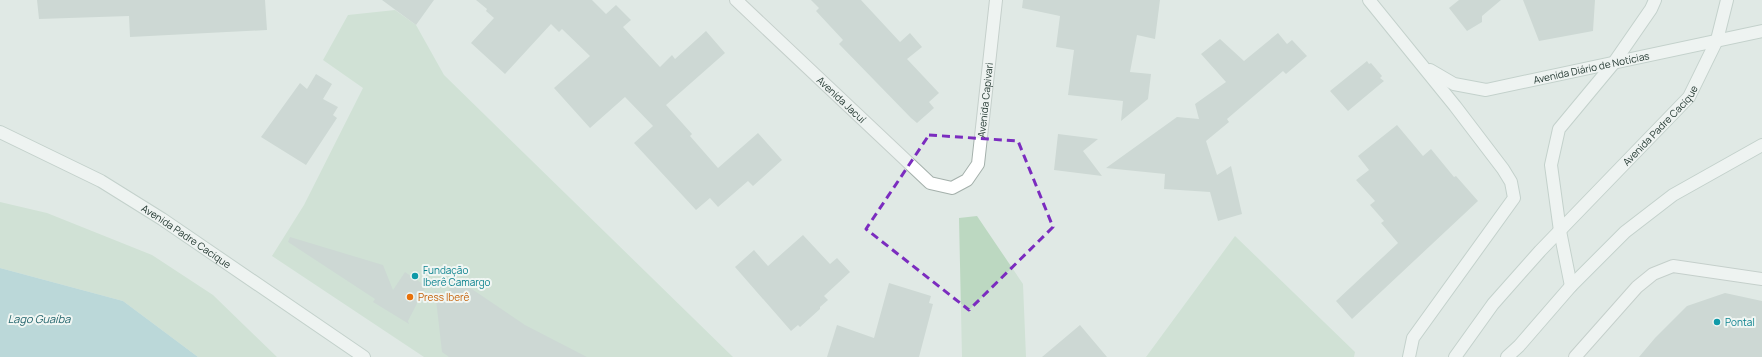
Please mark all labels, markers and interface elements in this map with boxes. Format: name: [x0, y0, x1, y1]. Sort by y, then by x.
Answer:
street label: Avenida Diário de Notícias: [1532, 48, 1651, 87]
street label: Avenida Capivari: [974, 62, 996, 138]
street label: Avenida Jacuí: [814, 73, 869, 126]
street label: Avenida Padre Cacique: [1619, 83, 1701, 169]
street label: Avenida Padre Cacique: [139, 201, 234, 271]
place label: Fundação Iberê Camargo: [423, 263, 491, 289]
marker: Fundação Iberê Camargo: [410, 271, 420, 281]
place label: Press Iberê: [418, 290, 470, 304]
marker: Press Iberê: [405, 292, 415, 302]
water label: Lago Guaíba: [8, 311, 71, 326]
place label: Pontal: [1725, 315, 1755, 329]
marker: Pontal: [1712, 317, 1722, 327]

